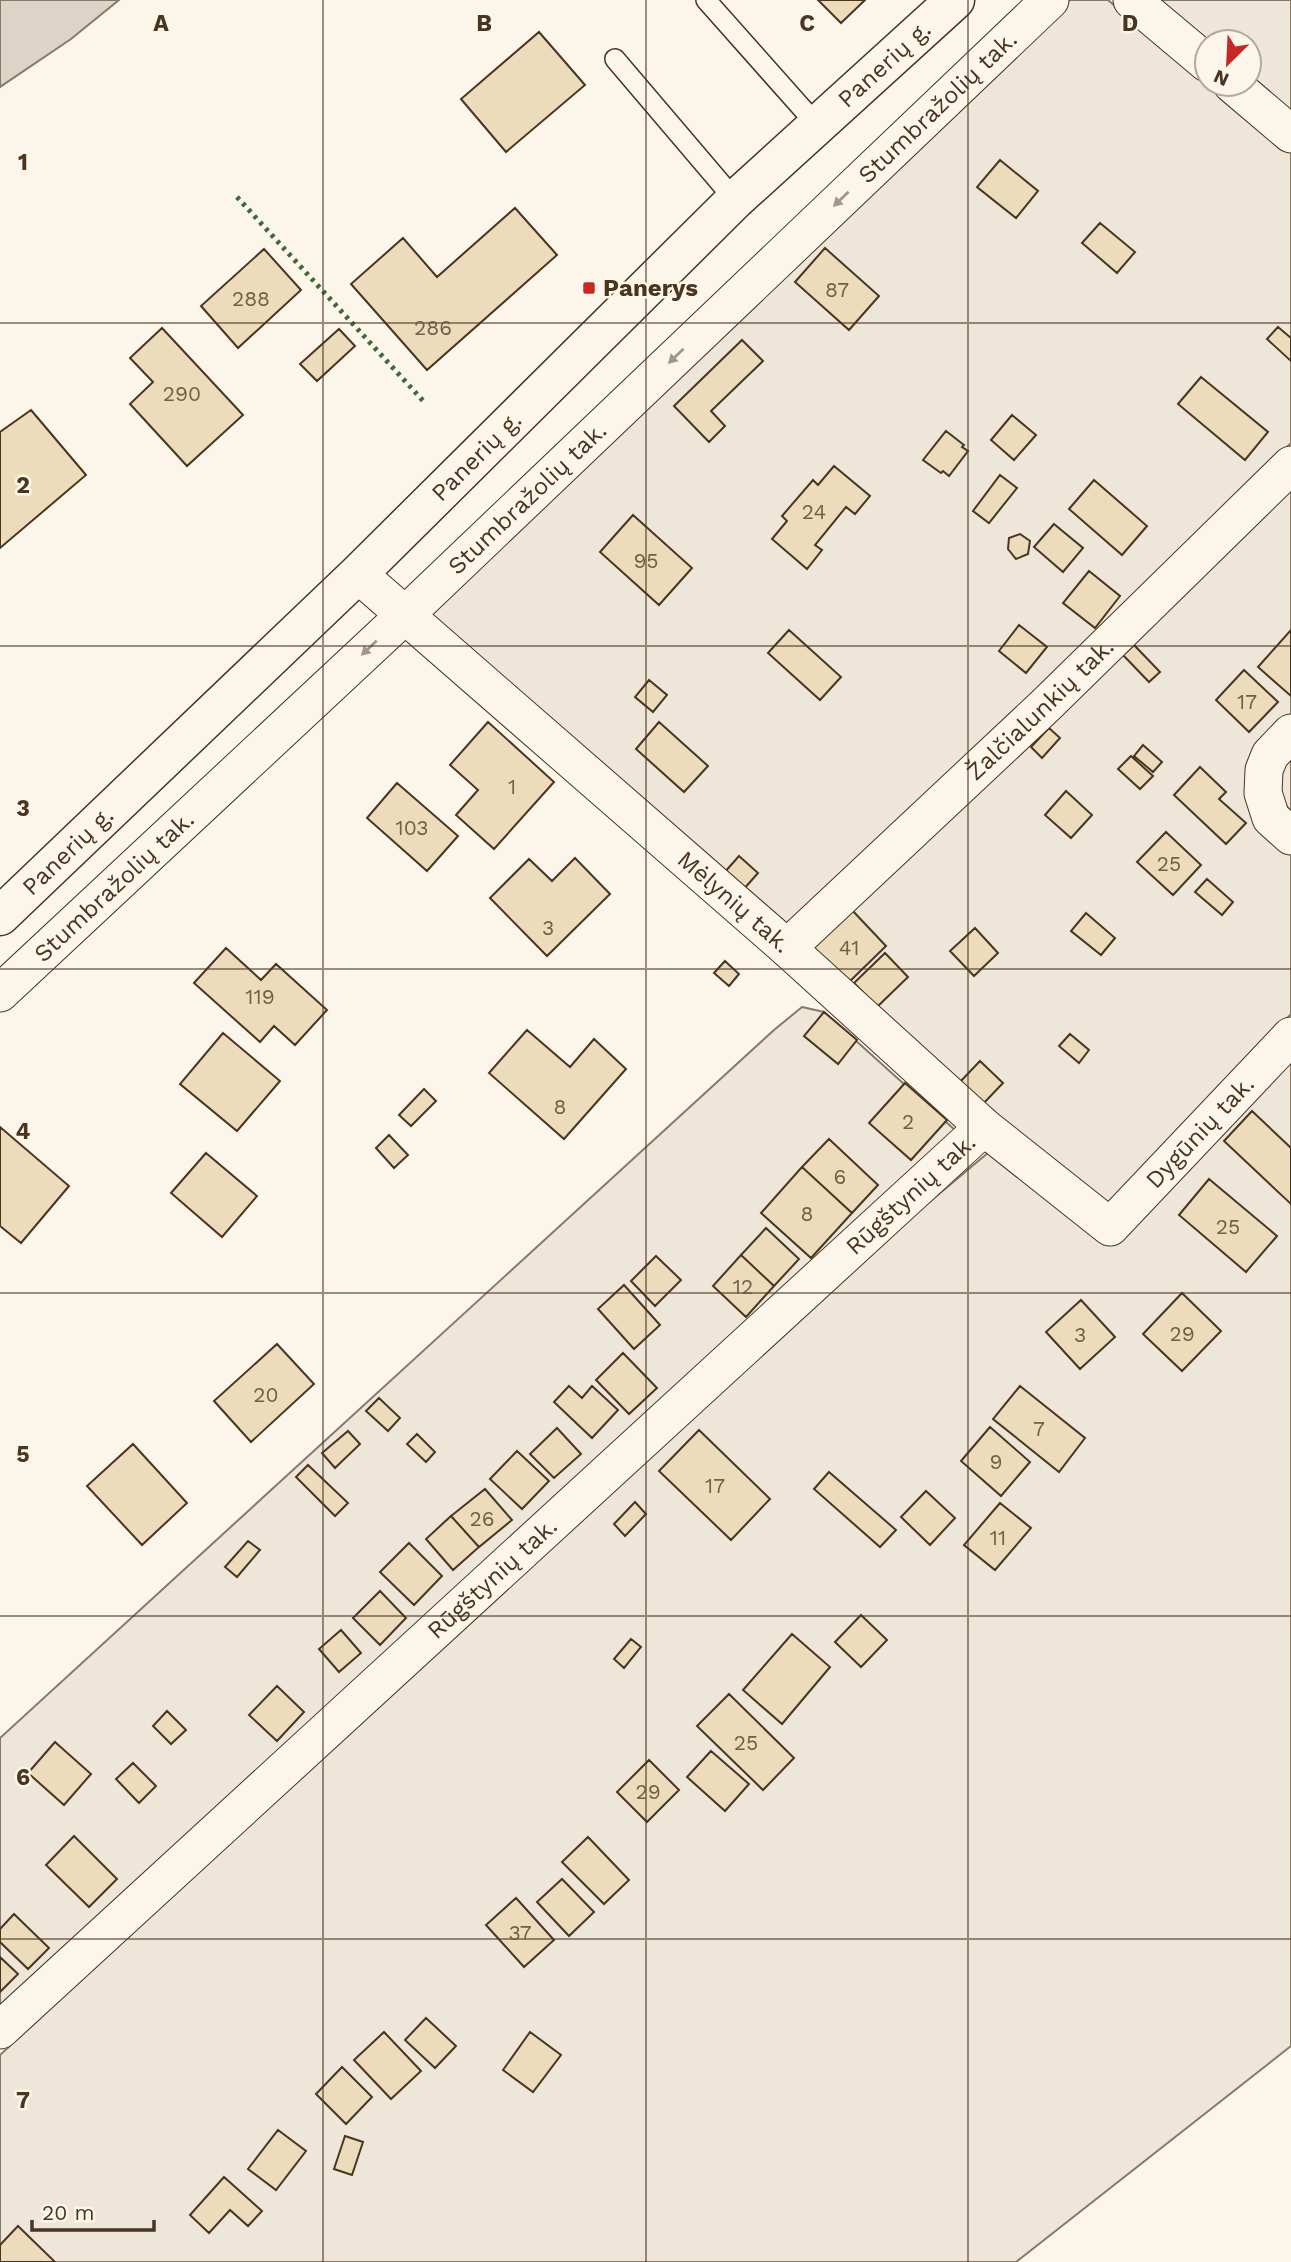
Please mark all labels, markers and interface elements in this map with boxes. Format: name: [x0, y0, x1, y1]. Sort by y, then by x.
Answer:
text: A: [153, 10, 169, 37]
text: B: [476, 10, 492, 37]
text: C: [799, 10, 815, 37]
text: D: [1122, 10, 1138, 37]
street label: Panerių g.: [832, 15, 936, 113]
street label: Stumbražolių tak.: [853, 25, 1023, 189]
north arrow: [1193, 28, 1263, 98]
text: N: [1210, 65, 1232, 91]
text: 1: [18, 149, 28, 176]
one-way arrow: [833, 191, 850, 207]
place label: Panerys: [603, 274, 698, 302]
house number: 87: [825, 277, 849, 302]
marker: Panerys: [581, 280, 597, 296]
house number: 288: [232, 286, 270, 311]
house number: 286: [414, 315, 452, 340]
one-way arrow: [668, 348, 685, 365]
house number: 290: [163, 381, 201, 406]
street label: Panerių g.: [426, 406, 527, 507]
street label: Stumbražolių tak.: [442, 416, 612, 580]
text: 2: [16, 472, 30, 499]
house number: 24: [802, 499, 826, 524]
house number: 95: [633, 548, 659, 573]
street label: Žalčialunkių tak.: [961, 633, 1120, 786]
one-way arrow: [361, 640, 378, 656]
house number: 17: [1237, 689, 1257, 714]
house number: 1: [508, 774, 516, 799]
text: 3: [16, 795, 30, 822]
street label: Panerių g.: [17, 801, 119, 901]
street label: Stumbražolių tak.: [28, 805, 200, 968]
house number: 103: [395, 815, 429, 840]
street label: Mėlynių tak.: [672, 845, 796, 959]
house number: 25: [1157, 851, 1181, 876]
house number: 3: [542, 915, 554, 940]
house number: 41: [839, 935, 859, 960]
house number: 119: [245, 984, 275, 1009]
street label: Dygūnių tak.: [1140, 1070, 1260, 1194]
house number: 8: [554, 1094, 566, 1119]
house number: 2: [902, 1109, 914, 1134]
text: 4: [16, 1118, 31, 1145]
street label: Rūgštynių tak.: [840, 1128, 981, 1261]
house number: 6: [834, 1164, 846, 1189]
house number: 8: [801, 1201, 813, 1226]
house number: 25: [1216, 1214, 1240, 1239]
house number: 12: [733, 1274, 753, 1299]
house number: 29: [1169, 1321, 1195, 1346]
house number: 3: [1074, 1322, 1086, 1347]
house number: 20: [253, 1382, 279, 1407]
house number: 7: [1033, 1416, 1045, 1441]
text: 5: [16, 1441, 30, 1468]
house number: 9: [990, 1449, 1002, 1474]
house number: 17: [705, 1473, 725, 1498]
house number: 26: [469, 1506, 495, 1531]
street label: Rūgštynių tak.: [422, 1512, 563, 1645]
house number: 11: [990, 1525, 1006, 1550]
house number: 25: [734, 1730, 758, 1755]
text: 6: [16, 1764, 30, 1791]
house number: 29: [635, 1779, 661, 1804]
house number: 37: [508, 1920, 532, 1945]
text: 7: [16, 2087, 30, 2114]
scale bar: [32, 2188, 154, 2232]
text: 20 m: [42, 2200, 94, 2225]

